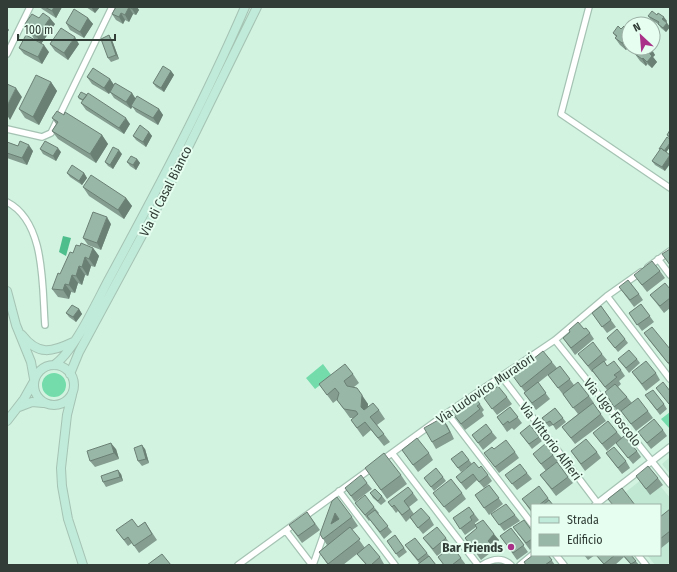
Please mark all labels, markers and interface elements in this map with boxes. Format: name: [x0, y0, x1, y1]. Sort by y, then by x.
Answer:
scale bar: [18, 16, 115, 42]
north arrow: [621, 16, 661, 56]
text: N: [631, 20, 643, 35]
text: 100 m: [24, 23, 53, 37]
street label: Via di Casal Bianco: [136, 143, 195, 239]
street label: Via Ludovico Muratori: [433, 350, 537, 427]
street label: Via Ugo Foscolo: [581, 375, 645, 449]
street label: Via Vittorio Alfieri: [517, 400, 585, 483]
legend: [531, 504, 661, 556]
text: Strada: [567, 513, 599, 527]
text: Edificio: [567, 533, 603, 547]
place label: Bar Friends: [442, 540, 503, 555]
marker: Bar Friends: [506, 542, 516, 552]

